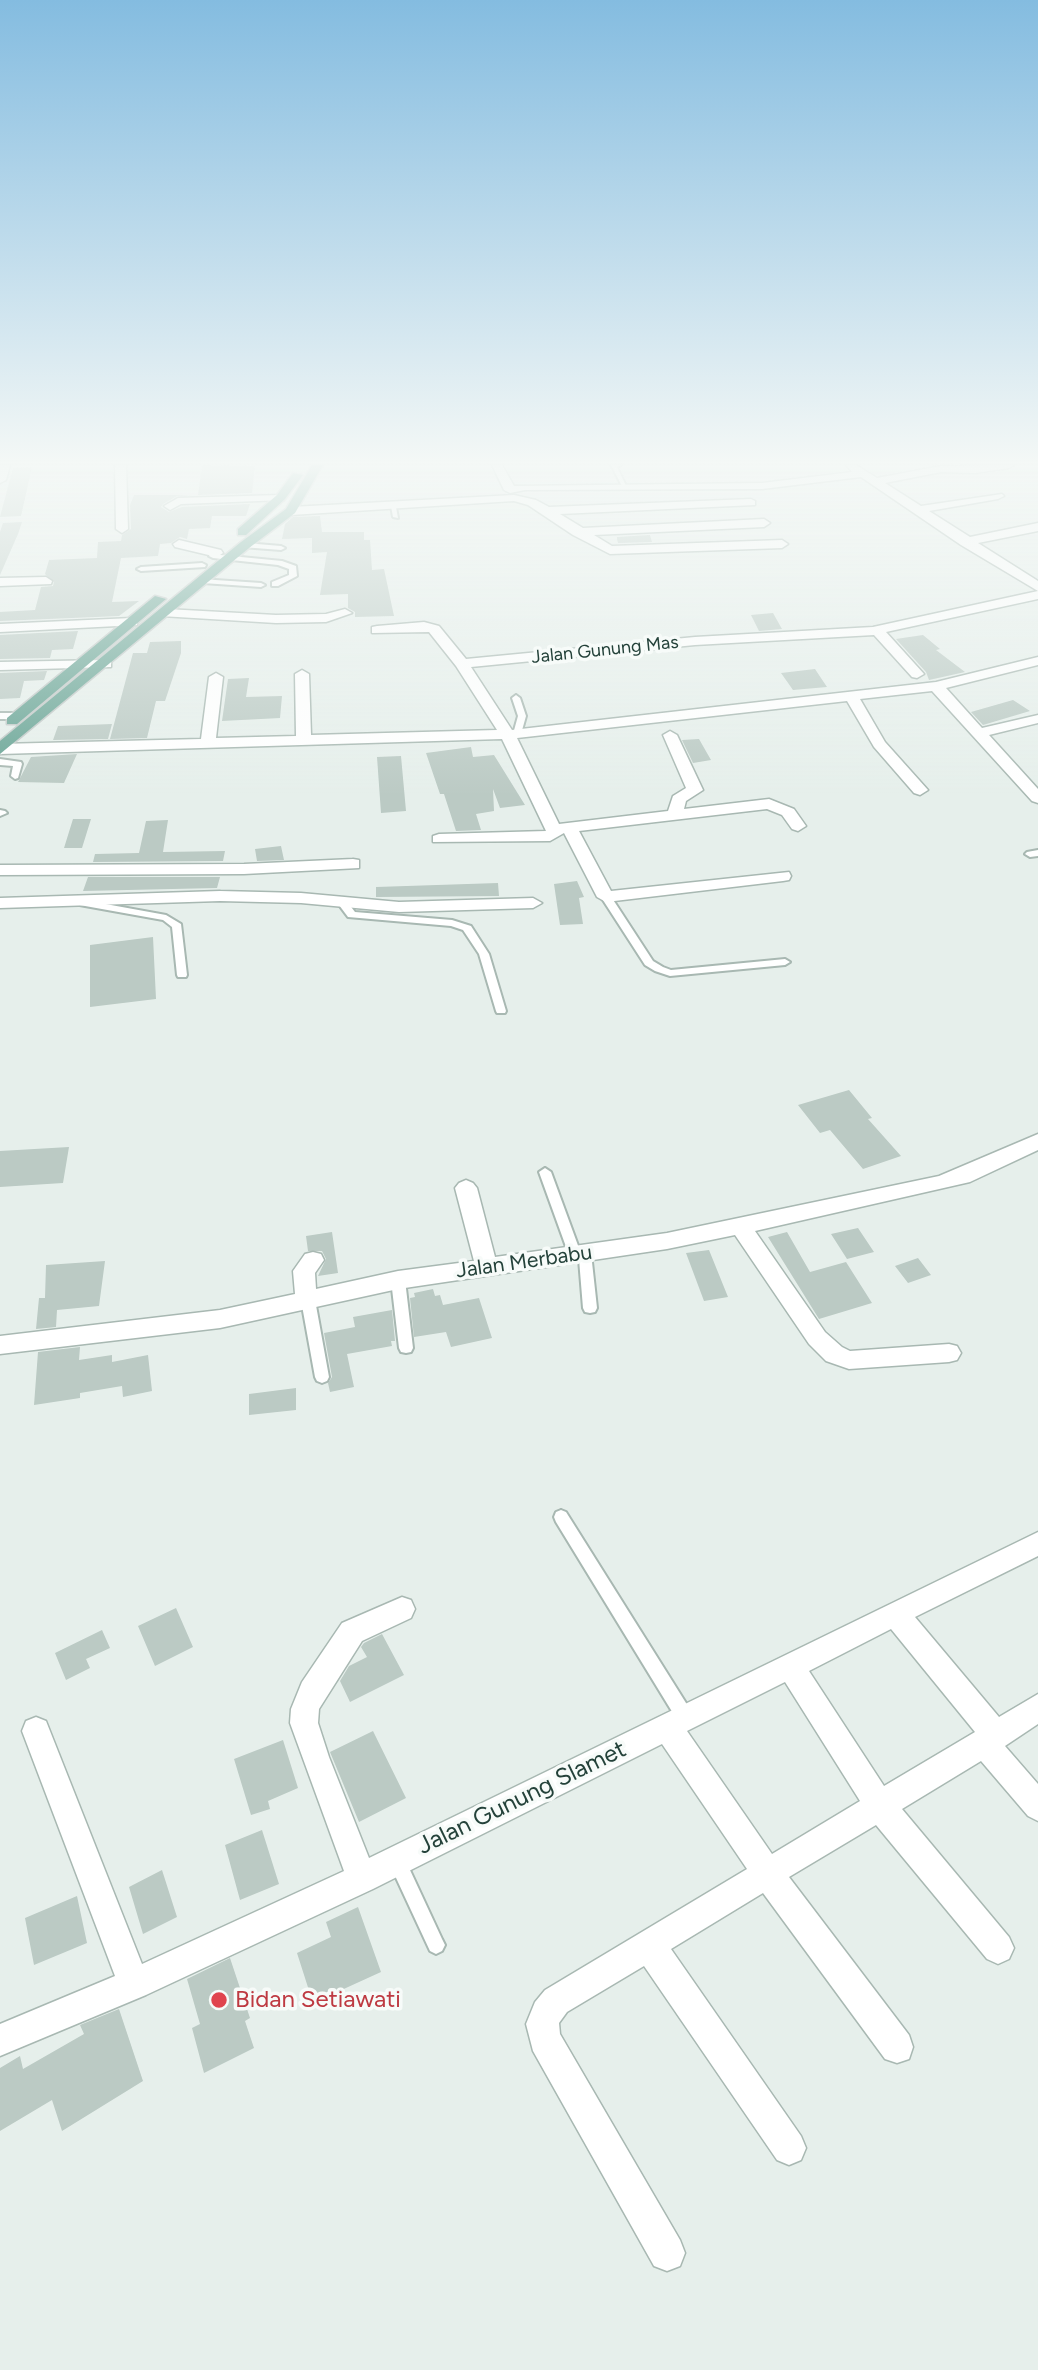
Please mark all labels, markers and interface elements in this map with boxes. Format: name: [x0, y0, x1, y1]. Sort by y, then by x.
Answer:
street label: Jalan Gunung Mas: [530, 632, 680, 668]
street label: Jalan Merbabu: [454, 1240, 594, 1284]
street label: Jalan Gunung Slamet: [413, 1735, 631, 1861]
place label: Bidan Setiawati: [235, 1986, 401, 2014]
marker: Bidan Setiawati: [209, 1990, 229, 2010]

